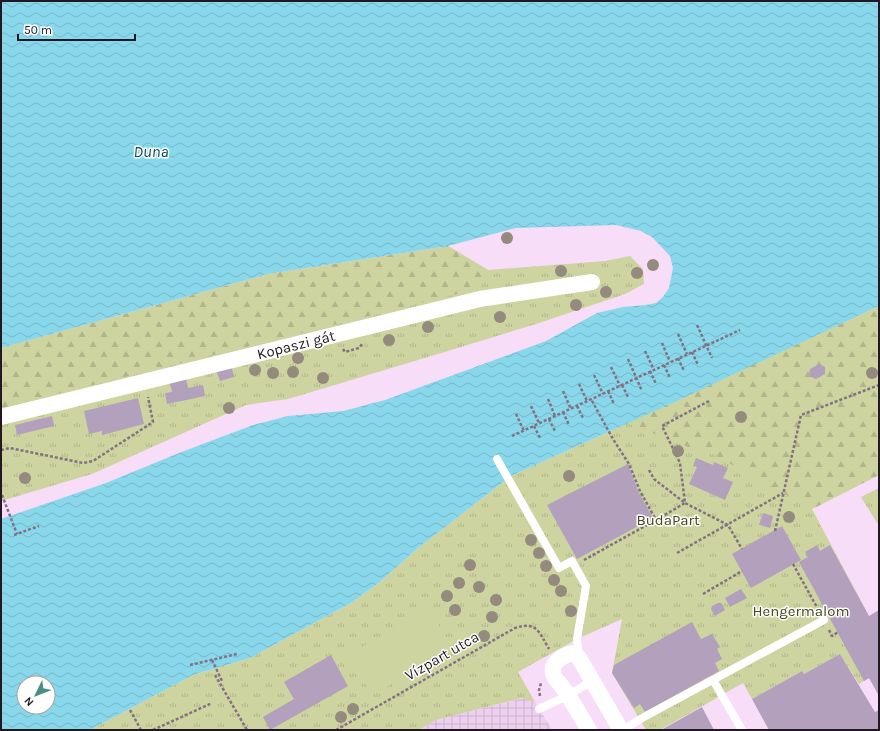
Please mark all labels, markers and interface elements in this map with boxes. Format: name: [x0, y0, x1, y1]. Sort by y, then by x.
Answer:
scale bar: [18, 16, 135, 42]
text: 50 m: [24, 23, 52, 37]
water label: Duna: [134, 142, 169, 161]
street label: Kopaszi gát: [255, 327, 337, 363]
park label: BudaPart: [636, 511, 700, 529]
park label: Hengermalom: [752, 602, 850, 620]
street label: Vízpart utca: [402, 628, 482, 684]
north arrow: [16, 675, 56, 715]
text: N: [22, 694, 36, 709]

